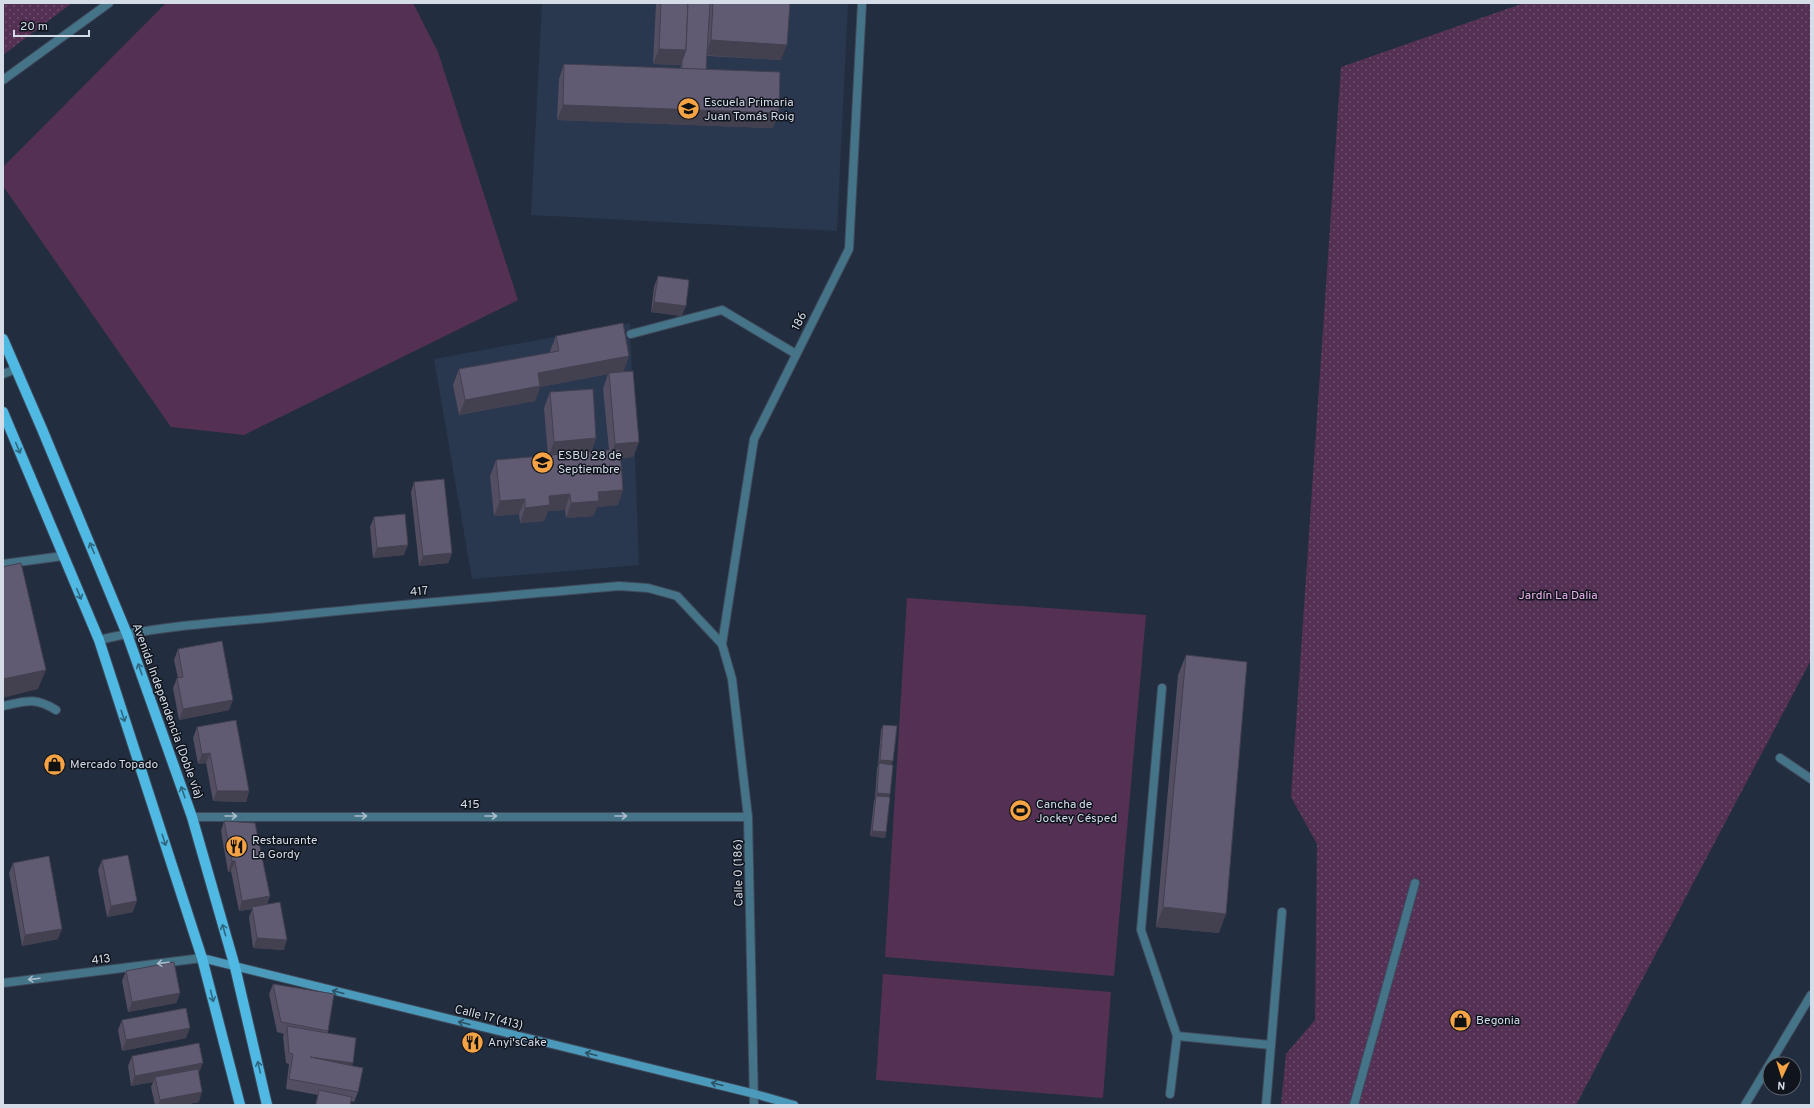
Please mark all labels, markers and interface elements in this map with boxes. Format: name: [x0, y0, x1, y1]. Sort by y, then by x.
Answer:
scale bar: [14, 12, 89, 38]
text: 20 m: [20, 19, 48, 35]
place label: Escuela Primaria Juan Tomás Roig: [704, 95, 795, 125]
school or university icon: Escuela Primaria Juan Tomás Roig: [676, 96, 702, 122]
street label: 186: [788, 309, 811, 334]
one-way arrow: [15, 442, 22, 454]
place label: ESBU 28 de Septiembre: [558, 448, 622, 478]
school or university icon: ESBU 28 de Septiembre: [530, 449, 556, 475]
one-way arrow: [87, 543, 95, 555]
street label: 417: [409, 583, 429, 601]
one-way arrow: [76, 588, 83, 600]
park label: Jardín La Dalia: [1518, 588, 1598, 604]
street label: Avenida Independencia (Doble vía): [128, 621, 206, 801]
one-way arrow: [135, 663, 143, 675]
one-way arrow: [120, 710, 127, 723]
shop icon: Mercado Topado: [41, 751, 67, 777]
place label: Mercado Topado: [70, 757, 159, 773]
one-way arrow: [179, 785, 186, 798]
street label: 415: [460, 797, 480, 813]
place label: Cancha de Jockey Césped: [1036, 797, 1117, 827]
sports icon: Cancha de Jockey Césped: [1008, 798, 1034, 824]
one-way arrow: [224, 812, 237, 820]
one-way arrow: [354, 812, 367, 820]
one-way arrow: [484, 812, 497, 820]
one-way arrow: [614, 812, 627, 820]
one-way arrow: [160, 833, 168, 845]
place label: Restaurante La Gordy: [252, 833, 317, 863]
restaurant icon: Restaurante La Gordy: [224, 834, 250, 860]
street label: Calle 0 (186): [730, 839, 748, 907]
one-way arrow: [220, 923, 227, 936]
street label: 413: [91, 951, 112, 969]
one-way arrow: [157, 959, 170, 967]
one-way arrow: [28, 975, 41, 983]
one-way arrow: [332, 988, 345, 995]
one-way arrow: [208, 989, 216, 1002]
street label: Calle 17 (413): [453, 1002, 525, 1034]
shop icon: Begonia: [1448, 1007, 1474, 1033]
place label: Begonia: [1476, 1013, 1520, 1029]
one-way arrow: [458, 1018, 471, 1026]
restaurant icon: Anyi'sCake: [460, 1029, 486, 1055]
place label: Anyi'sCake: [488, 1035, 547, 1051]
one-way arrow: [584, 1049, 597, 1057]
north arrow: [1762, 1056, 1802, 1096]
one-way arrow: [254, 1061, 262, 1074]
text: N: [1777, 1078, 1786, 1092]
one-way arrow: [711, 1080, 724, 1088]

